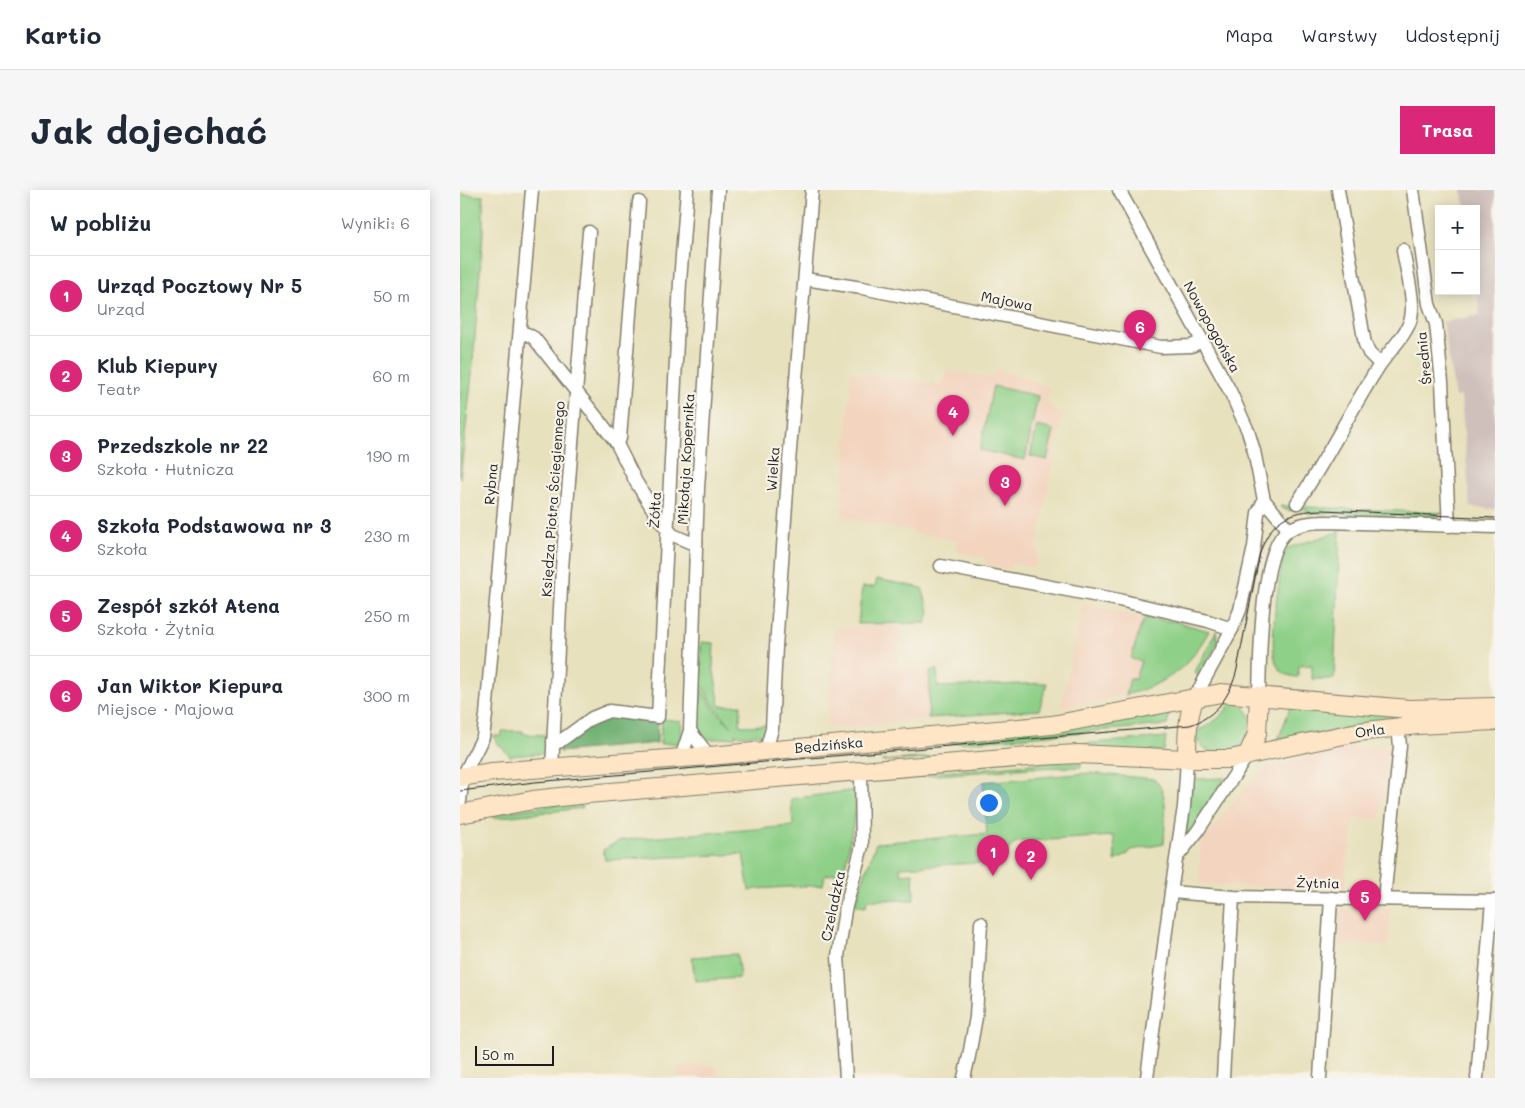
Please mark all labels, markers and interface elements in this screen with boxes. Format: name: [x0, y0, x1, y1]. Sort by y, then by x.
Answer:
text: Kartio: [25, 19, 101, 50]
text: Mapa: [1225, 23, 1273, 47]
text: Warstwy: [1301, 23, 1377, 47]
text: Udostępnij: [1405, 23, 1500, 47]
button: Trasa: [1400, 106, 1495, 154]
text: Jak dojechać: [30, 107, 267, 153]
map controls: [1435, 205, 1480, 295]
button: +: [1435, 205, 1480, 250]
text: W pobliżu: [50, 209, 151, 236]
text: Wyniki: 6: [341, 212, 410, 233]
button: −: [1435, 250, 1480, 295]
text: Urząd Pocztowy Nr 5: [97, 273, 302, 298]
street label: Nowopogońska: [1179, 278, 1245, 376]
text: 1: [62, 285, 70, 306]
text: 50 m: [373, 285, 410, 306]
street label: Majowa: [980, 286, 1035, 315]
text: Urząd: [97, 298, 145, 319]
pin: 6: [1124, 310, 1156, 351]
street label: Średnia: [1411, 331, 1436, 386]
text: Klub Kiepury: [97, 353, 218, 378]
text: 2: [62, 365, 70, 386]
text: 60 m: [373, 365, 410, 386]
text: Teatr: [97, 378, 141, 399]
street label: Mikołaja Kopernika: [673, 393, 698, 525]
pin: 4: [937, 395, 969, 436]
street label: Księdza Piotra Ściegiennego: [536, 400, 569, 598]
text: Przedszkole nr 22: [97, 433, 268, 458]
text: 3: [61, 445, 71, 466]
text: 190 m: [366, 445, 410, 466]
street label: Wielka: [761, 446, 784, 492]
text: Szkoła · Hutnicza: [97, 458, 234, 479]
street label: Rybna: [479, 462, 502, 506]
pin: 3: [989, 465, 1021, 506]
street label: Żółta: [644, 491, 665, 529]
text: Szkoła Podstawowa nr 3: [97, 513, 331, 538]
text: 4: [61, 525, 71, 546]
text: 230 m: [364, 525, 410, 546]
text: Szkoła: [97, 538, 148, 559]
text: Zespół szkół Atena: [97, 593, 280, 618]
text: 5: [61, 605, 71, 626]
text: 250 m: [364, 605, 410, 626]
text: Szkoła · Żytnia: [97, 618, 215, 639]
text: Jan Wiktor Kiepura: [97, 673, 283, 698]
text: 6: [61, 685, 71, 706]
text: 300 m: [363, 685, 410, 706]
text: Miejsce · Majowa: [97, 698, 234, 719]
street label: Orla: [1354, 719, 1386, 742]
street label: Będzińska: [794, 732, 864, 757]
your location: [976, 790, 1002, 816]
pin: 1: [977, 835, 1009, 876]
pin: 2: [1015, 839, 1047, 880]
street label: Czeladzka: [816, 869, 849, 943]
street label: Żytnia: [1296, 873, 1340, 892]
pin: 5: [1349, 880, 1381, 921]
scale bar: [475, 1043, 554, 1066]
text: 50 m: [482, 1045, 514, 1064]

